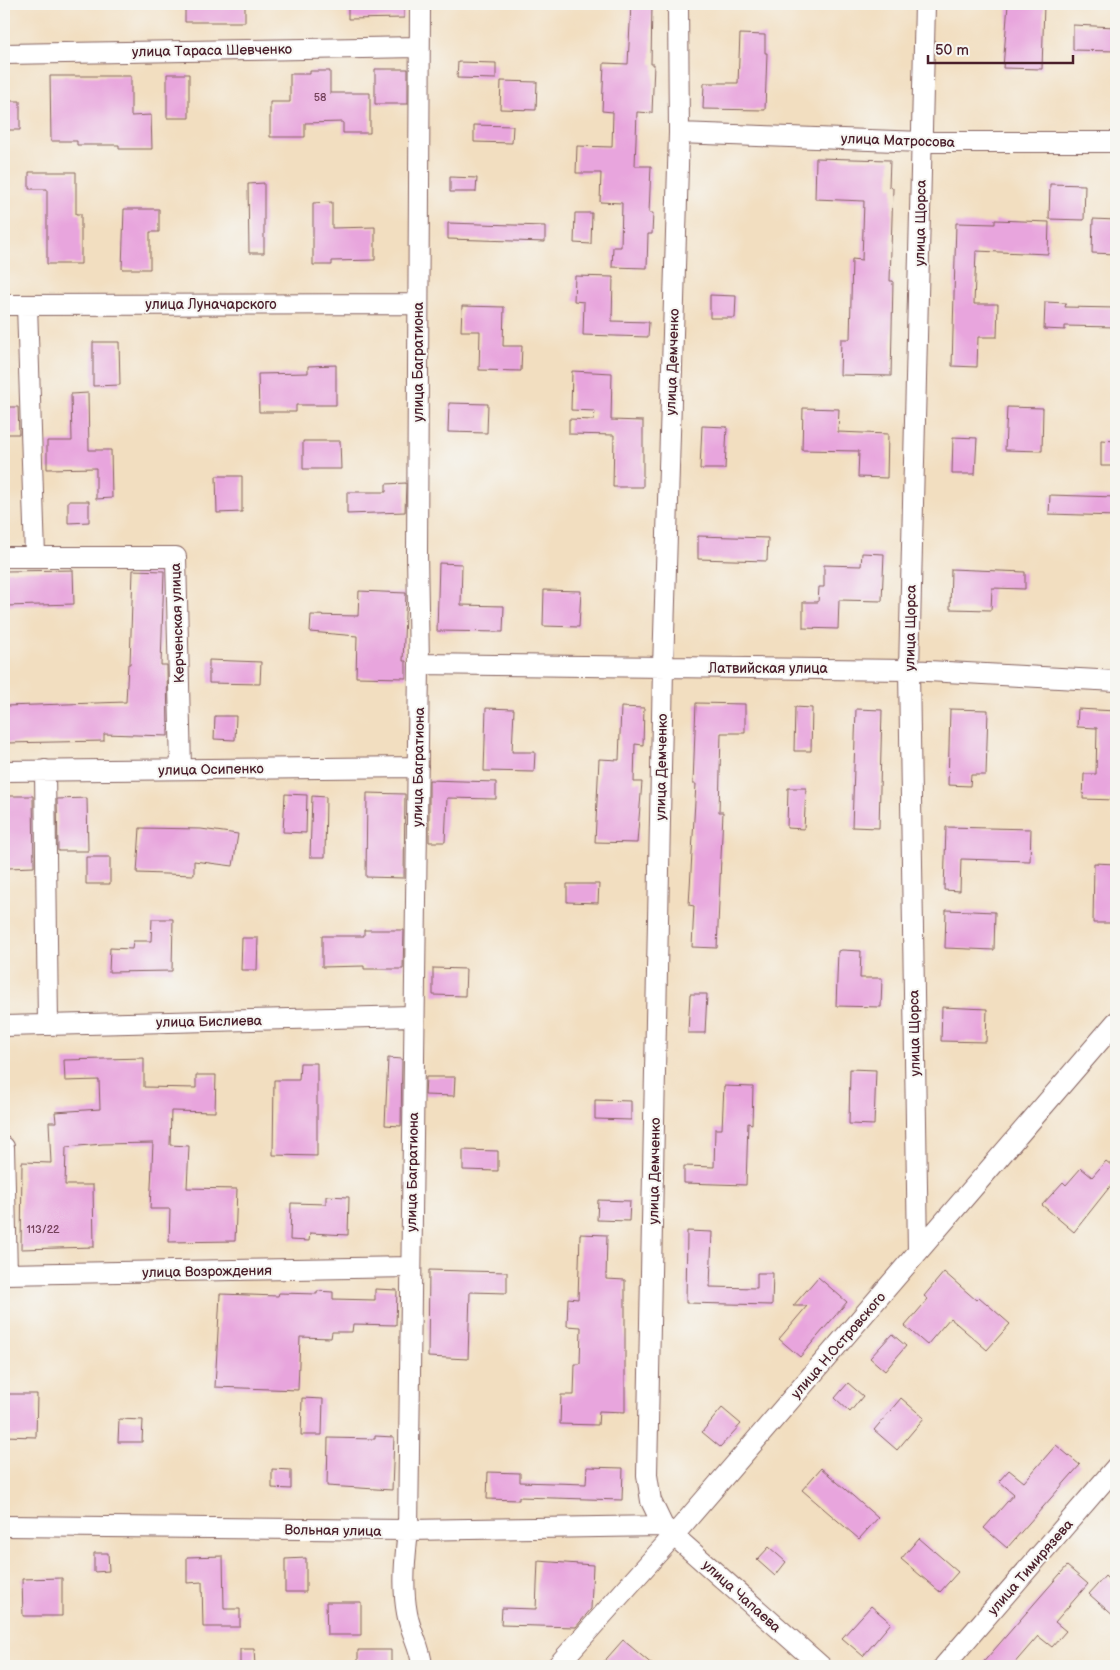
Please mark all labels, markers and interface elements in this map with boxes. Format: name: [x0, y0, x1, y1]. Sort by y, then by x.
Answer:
scale bar: [928, 32, 1072, 64]
street label: улица Тараса Шевченко: [132, 41, 292, 60]
text: 50 m: [935, 41, 969, 60]
house number: 58: [314, 91, 326, 104]
street label: улица Матросова: [841, 130, 956, 151]
street label: улица Щорса: [911, 179, 930, 266]
street label: улица Луначарского: [145, 296, 277, 313]
street label: улица Багратиона: [410, 301, 427, 422]
street label: улица Демченко: [662, 308, 683, 416]
street label: Керченская улица: [167, 562, 188, 683]
street label: улица Щорса: [901, 584, 920, 671]
street label: Латвийская улица: [707, 660, 828, 677]
street label: улица Багратиона: [409, 706, 428, 827]
street label: улица Демченко: [652, 713, 671, 821]
street label: улица Осипенко: [158, 760, 264, 779]
street label: улица Щорса: [905, 989, 924, 1076]
street label: улица Бислиева: [156, 1012, 263, 1031]
street label: улица Багратиона: [403, 1111, 422, 1232]
street label: улица Демченко: [645, 1117, 664, 1225]
house number: 113/22: [26, 1223, 60, 1236]
street label: улица Возрождения: [142, 1262, 272, 1281]
street label: улица Н.Островского: [788, 1289, 889, 1402]
street label: улица Тимирязева: [984, 1515, 1077, 1619]
street label: Вольная улица: [284, 1521, 383, 1540]
street label: улица Чапаева: [699, 1557, 785, 1637]

